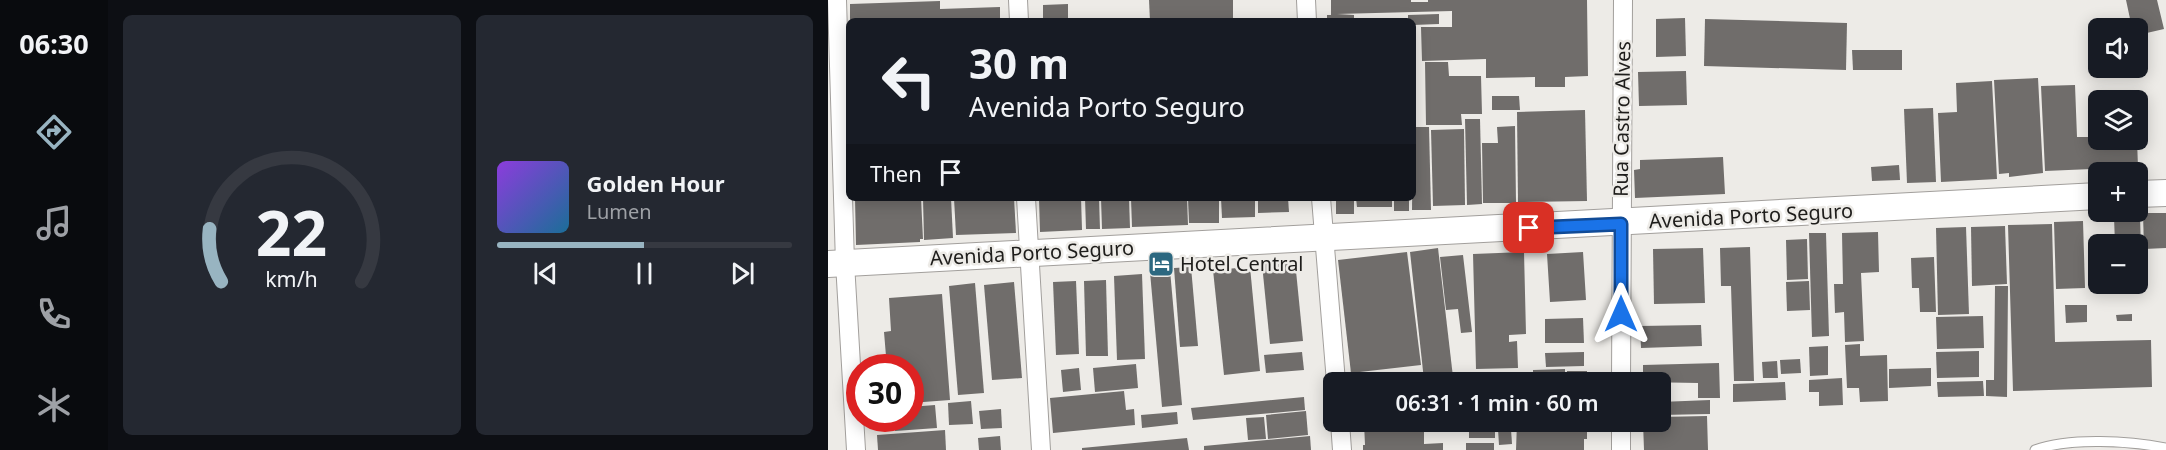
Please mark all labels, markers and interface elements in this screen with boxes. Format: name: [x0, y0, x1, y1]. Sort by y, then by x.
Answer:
map controls: [2088, 18, 2148, 294]
button: sound: [2088, 18, 2148, 78]
text: 06:30: [19, 25, 89, 62]
text: 30 m: [969, 34, 1069, 91]
street label: Rua Castro Alves: [1607, 41, 1636, 197]
icon: left: [870, 42, 948, 120]
text: Avenida Porto Seguro: [969, 88, 1245, 125]
button: layers: [2088, 90, 2148, 150]
icon: directions: [33, 111, 75, 153]
icon: arrive: [934, 156, 967, 189]
text: Then: [870, 158, 922, 188]
button: +: [2088, 162, 2148, 222]
text: Golden Hour: [587, 168, 725, 198]
text: 22: [256, 189, 327, 274]
street label: Avenida Porto Seguro: [1648, 197, 1854, 234]
text: Lumen: [587, 198, 652, 225]
icon: music: [33, 202, 75, 244]
pin: [1503, 202, 1554, 253]
icon: arrive: [1512, 211, 1545, 244]
street label: Avenida Porto Seguro: [929, 234, 1135, 271]
button: −: [2088, 234, 2148, 294]
hotel icon: Hotel Central: [1146, 249, 1176, 279]
place label: Hotel Central: [1180, 250, 1304, 277]
icon: previous: [529, 257, 562, 290]
icon: pause: [628, 257, 661, 290]
icon: next: [726, 257, 759, 290]
text: km/h: [265, 264, 318, 293]
position arrow: [1589, 282, 1653, 346]
icon: phone: [33, 293, 75, 335]
speed limit sign: 30: [846, 354, 924, 432]
icon: climate: [33, 384, 75, 426]
text: 06:31 · 1 min · 60 m: [1395, 387, 1599, 417]

